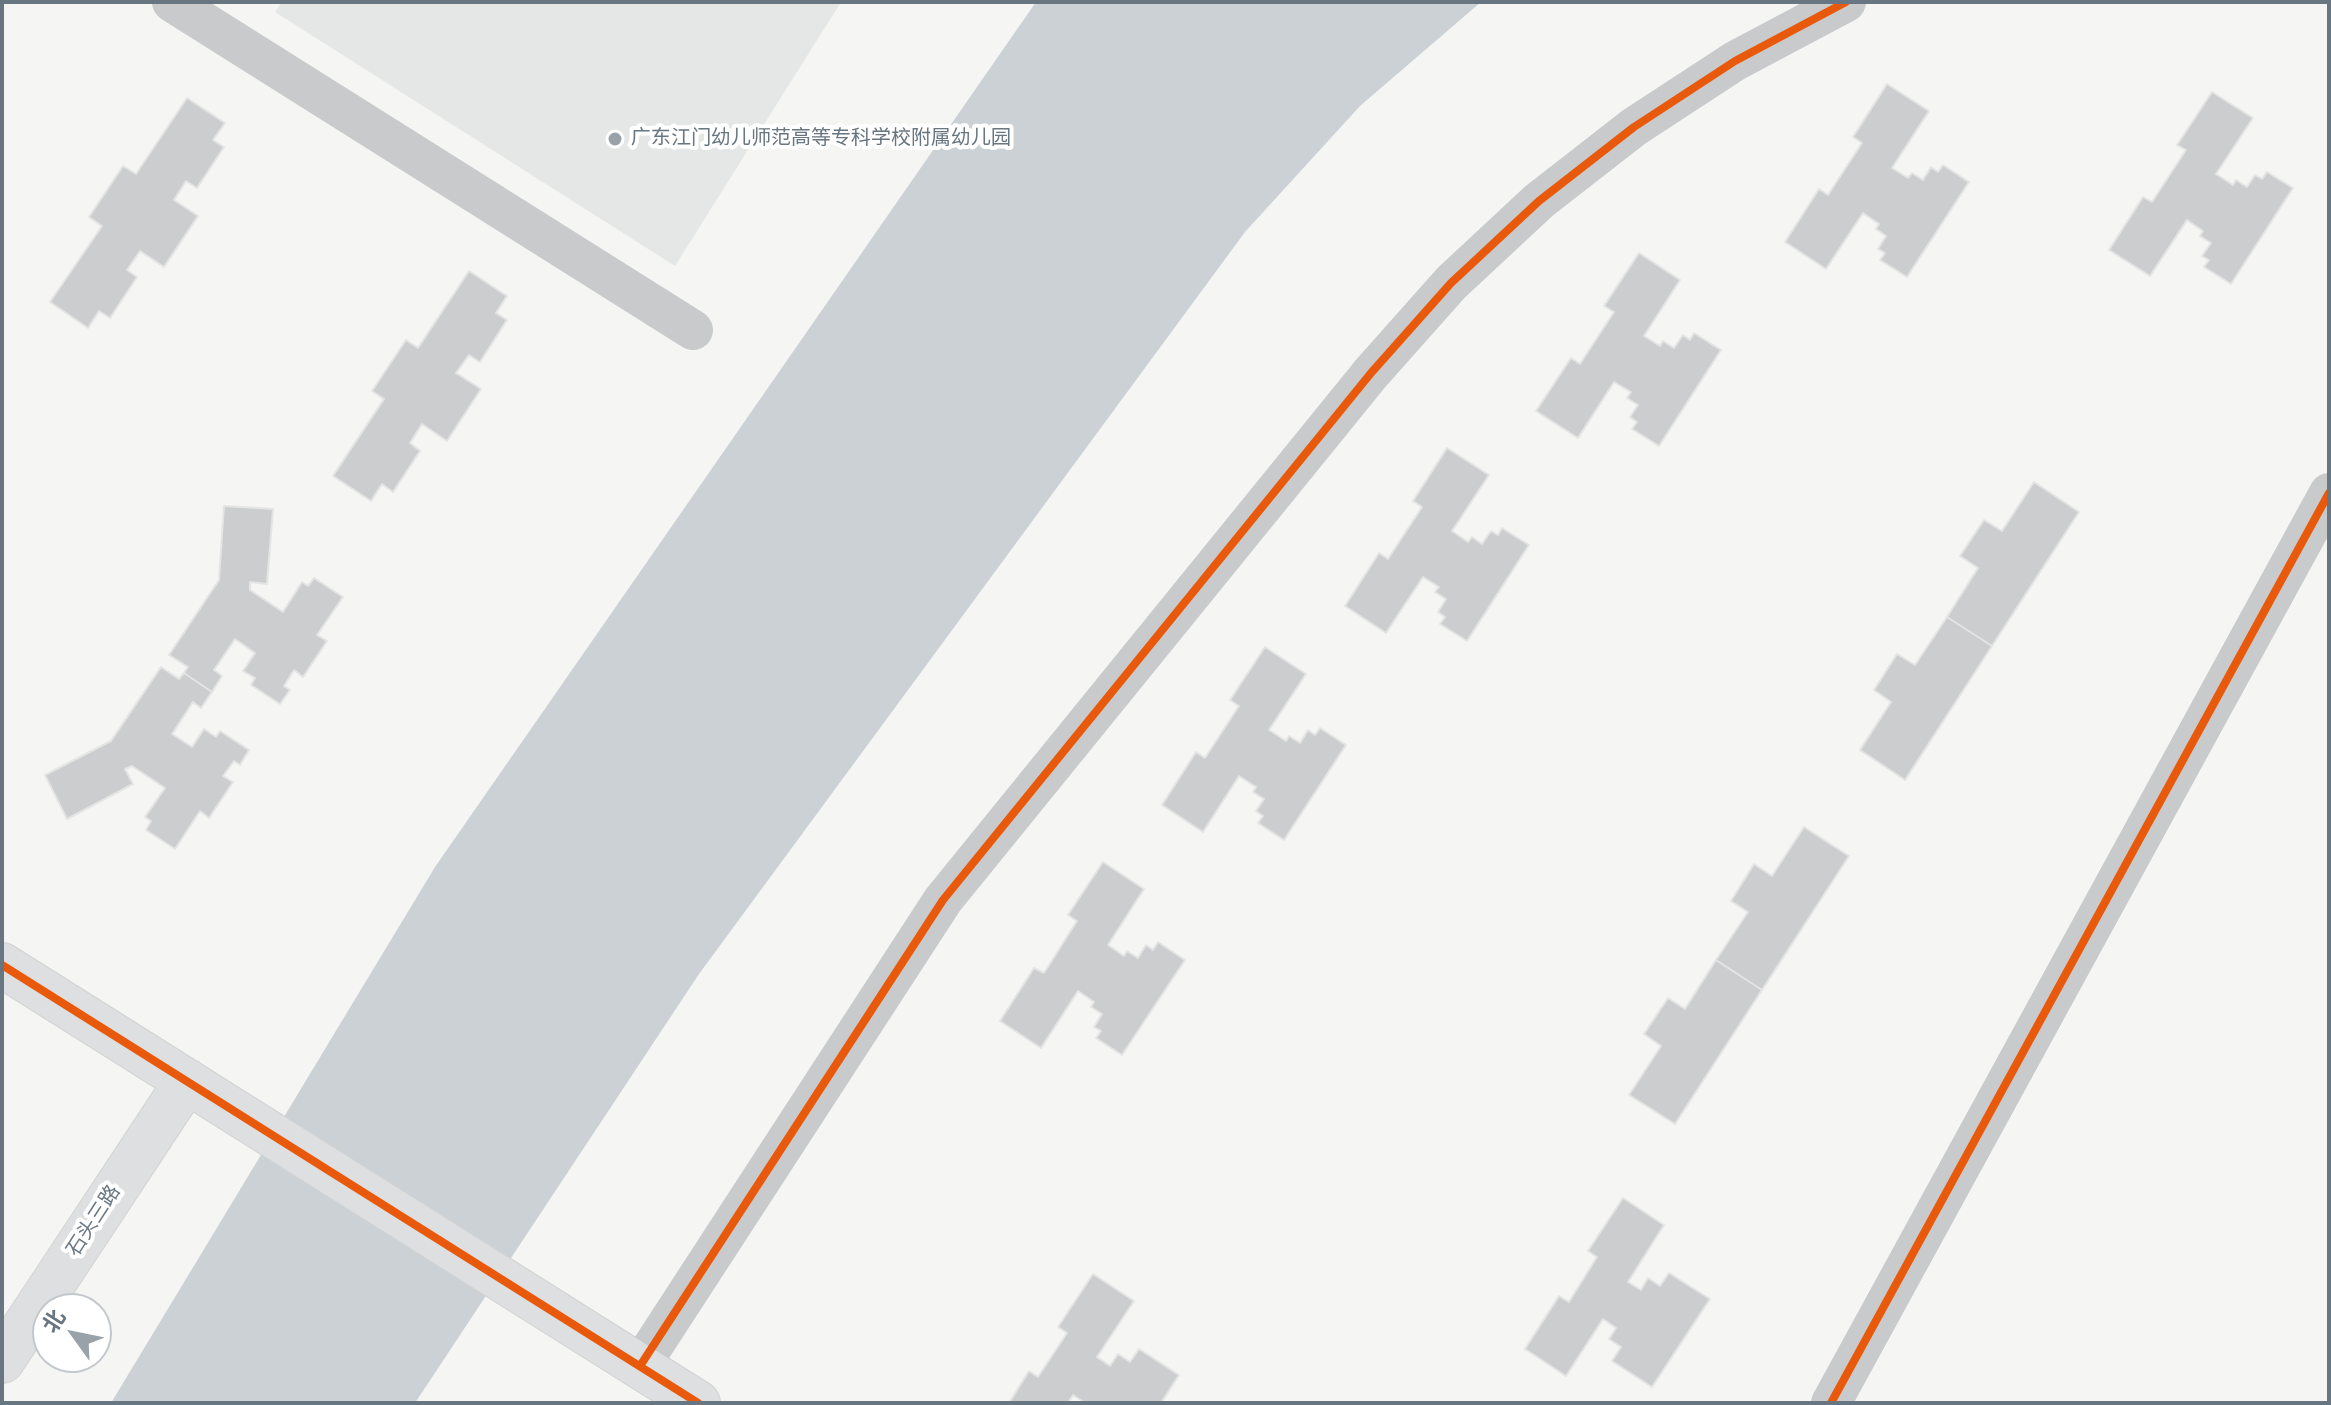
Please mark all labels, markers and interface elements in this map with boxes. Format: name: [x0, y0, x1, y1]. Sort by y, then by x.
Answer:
place label: 广东江门幼儿师范高等专科学校附属幼儿园: [631, 127, 1011, 151]
marker: 广东江门幼儿师范高等专科学校附属幼儿园: [606, 130, 624, 148]
street label: 石头三路: [62, 1181, 126, 1261]
north arrow: [32, 1293, 112, 1373]
text: 北: [35, 1304, 72, 1338]

